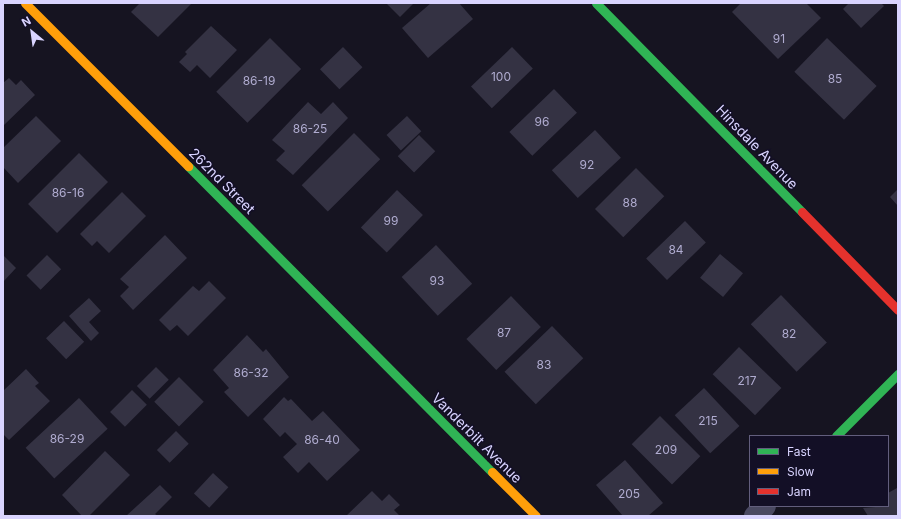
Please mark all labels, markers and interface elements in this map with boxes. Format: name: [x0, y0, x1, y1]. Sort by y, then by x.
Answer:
north arrow: [12, 12, 52, 52]
text: N: [19, 13, 33, 30]
house number: 91: [773, 32, 785, 46]
house number: 100: [491, 70, 511, 84]
house number: 85: [828, 72, 842, 86]
house number: 86-19: [243, 74, 275, 88]
street label: Hinsdale Avenue: [713, 101, 801, 193]
house number: 96: [535, 115, 549, 129]
house number: 86-25: [293, 122, 327, 136]
street label: 262nd Street: [186, 145, 258, 217]
house number: 92: [580, 158, 594, 172]
house number: 86-16: [52, 186, 84, 200]
house number: 88: [623, 196, 637, 210]
house number: 99: [384, 214, 398, 228]
house number: 84: [668, 243, 684, 257]
house number: 93: [430, 274, 444, 288]
house number: 87: [497, 326, 511, 340]
house number: 82: [782, 327, 796, 341]
house number: 83: [537, 358, 551, 372]
house number: 86-32: [234, 366, 268, 380]
house number: 217: [738, 374, 756, 388]
street label: Vanderbilt Avenue: [428, 389, 526, 487]
house number: 215: [698, 414, 718, 428]
house number: 86-29: [50, 432, 84, 446]
house number: 86-40: [304, 433, 340, 447]
legend: [749, 435, 889, 507]
house number: 209: [655, 443, 677, 457]
text: Fast: [787, 444, 811, 459]
text: Slow: [787, 464, 814, 479]
text: Jam: [787, 484, 811, 499]
house number: 205: [618, 487, 640, 501]

